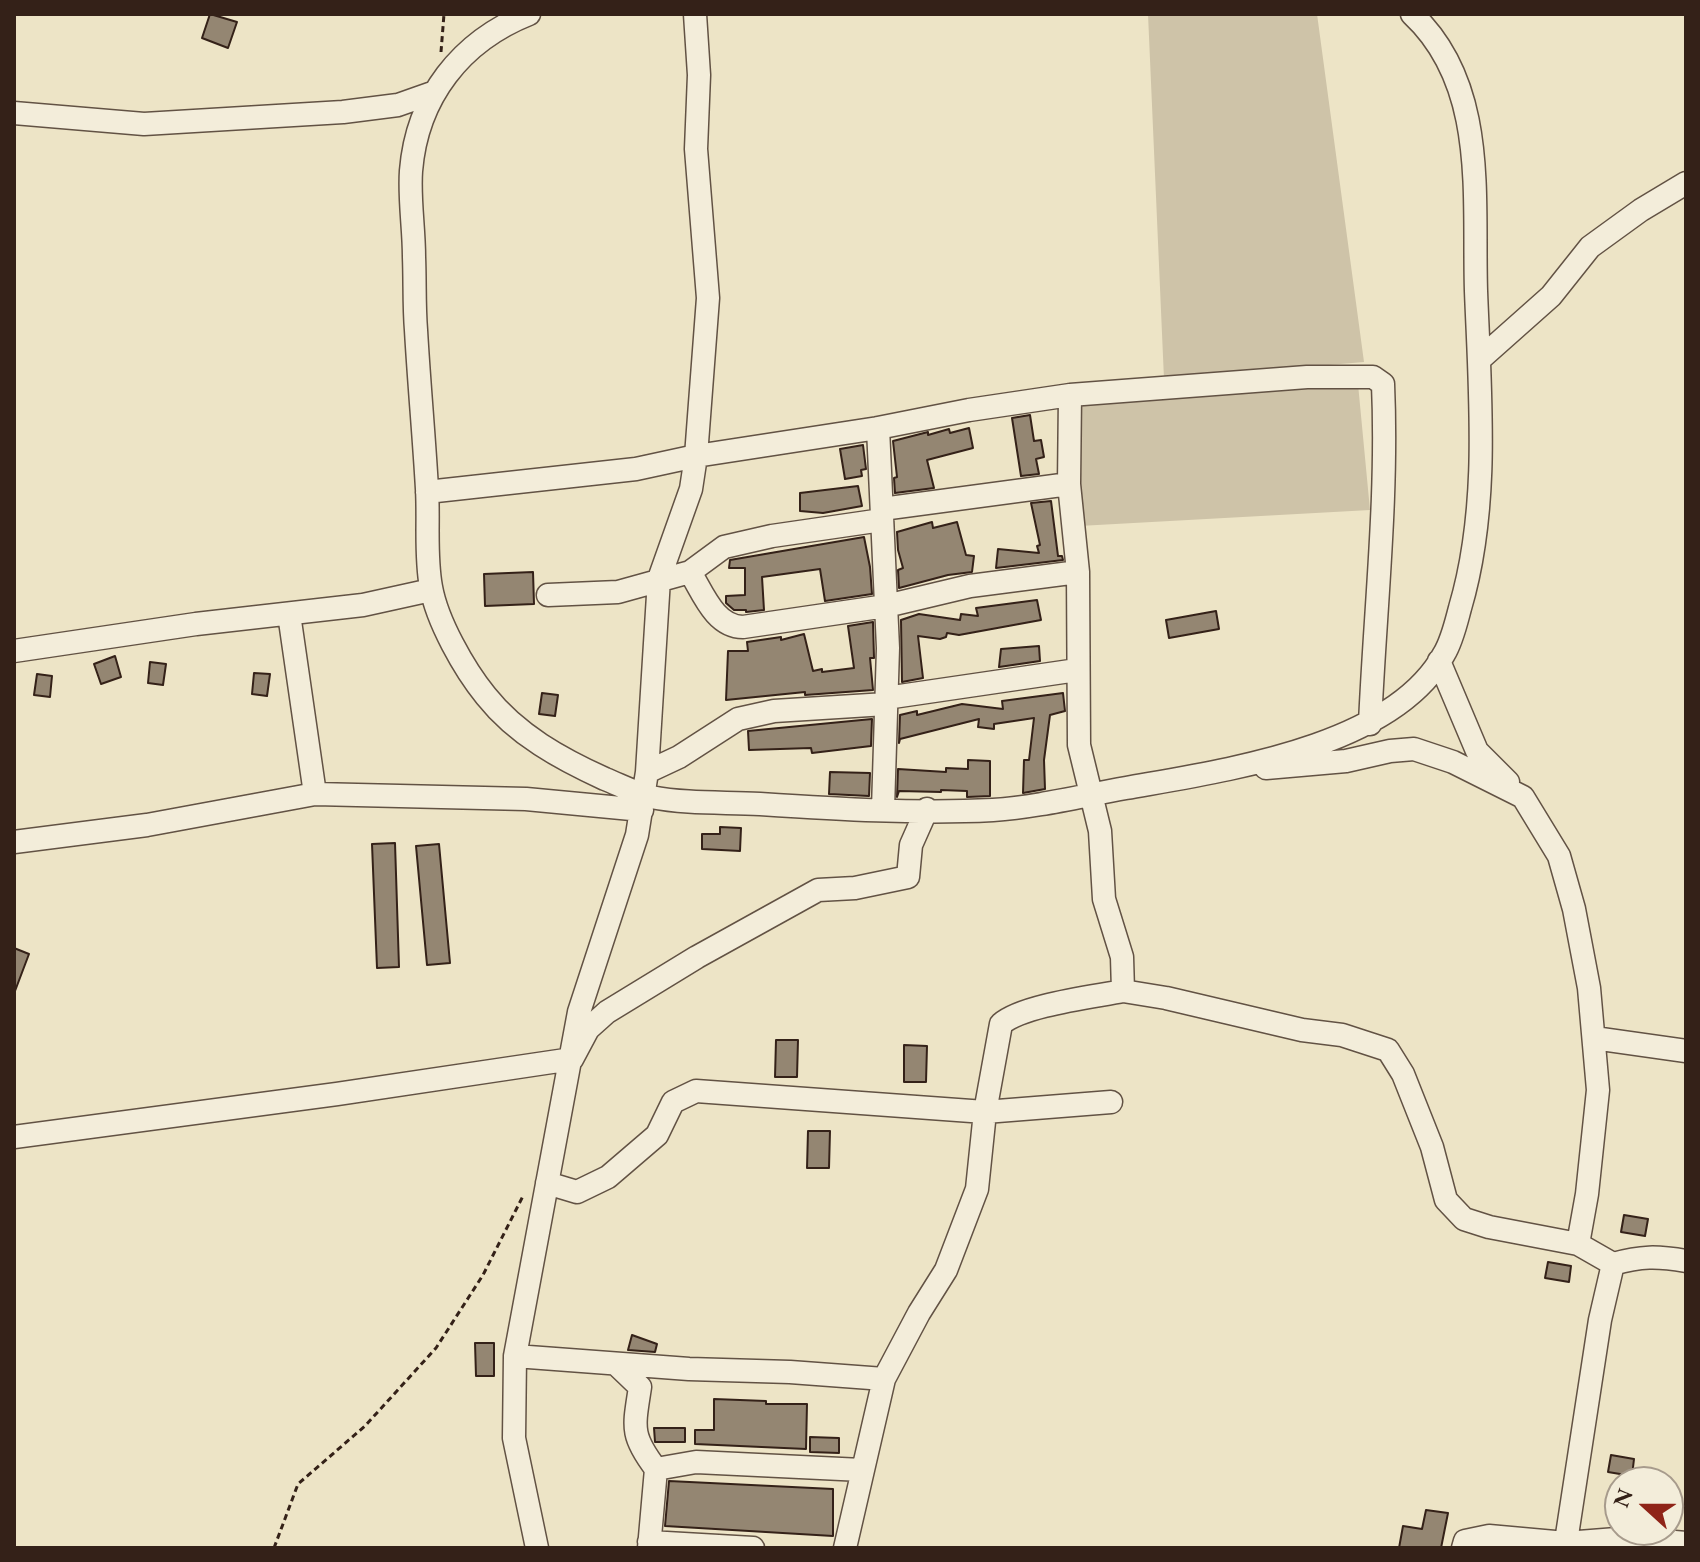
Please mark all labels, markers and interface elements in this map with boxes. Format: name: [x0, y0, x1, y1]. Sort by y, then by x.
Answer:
north arrow: [1604, 1466, 1684, 1546]
text: N: [1606, 1484, 1640, 1511]

